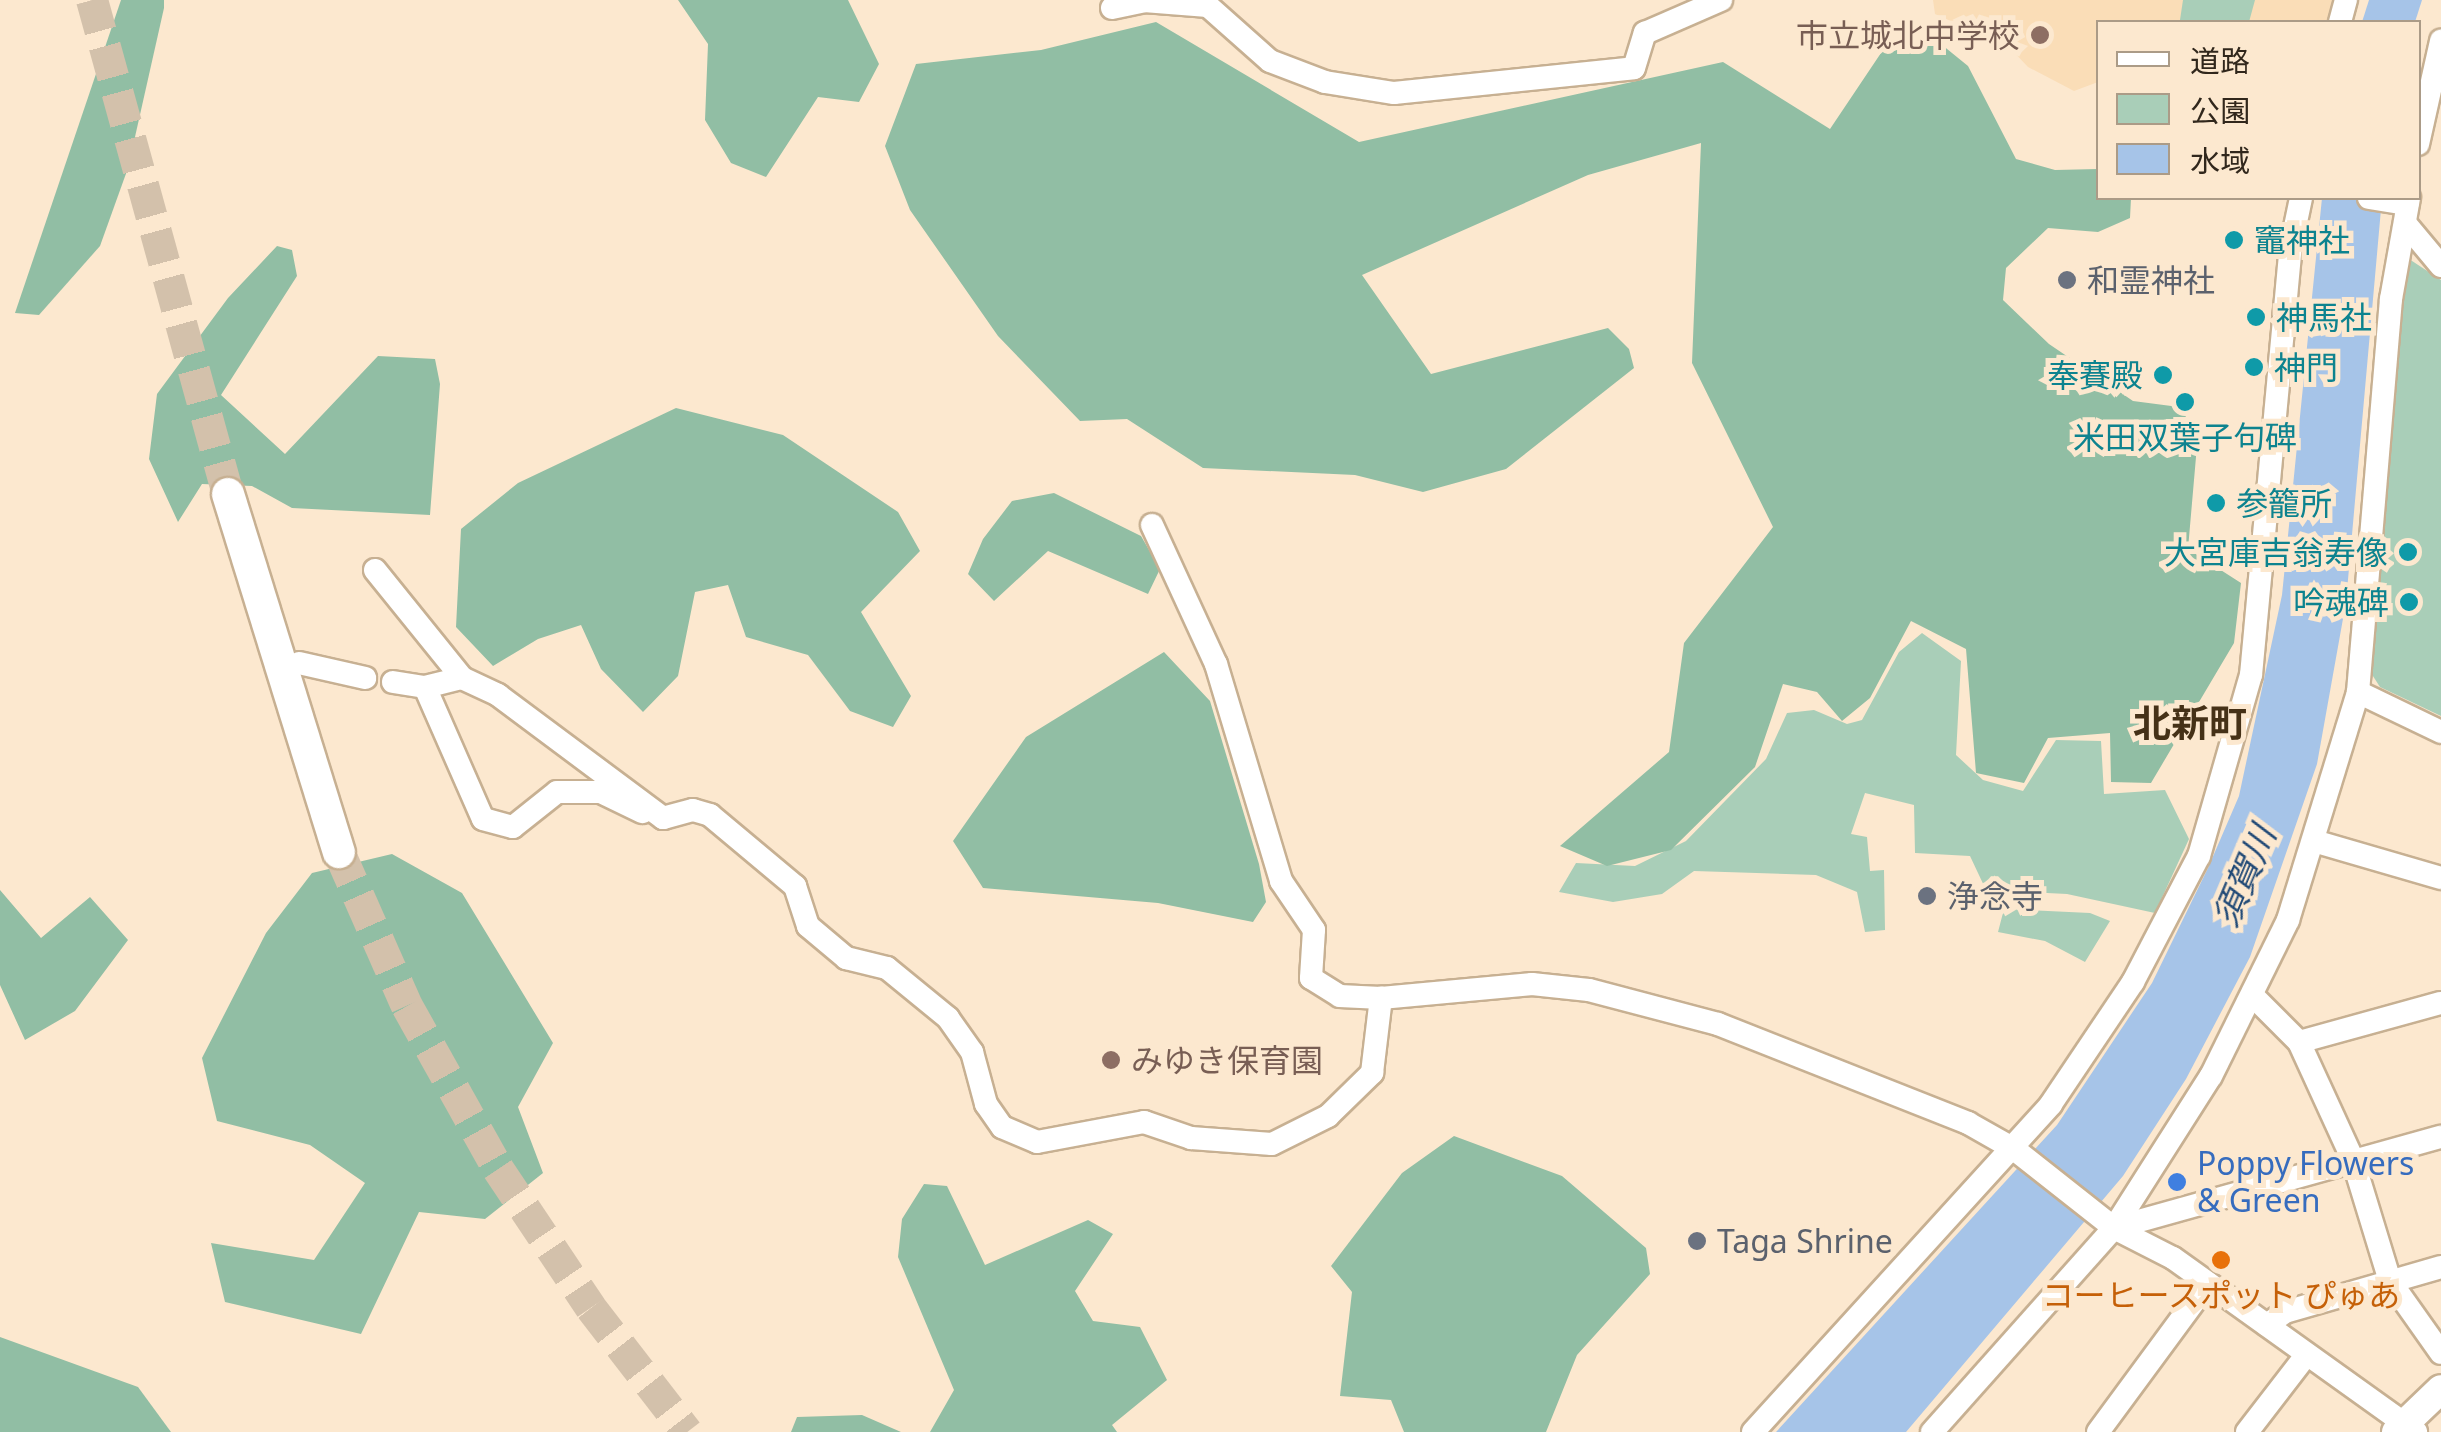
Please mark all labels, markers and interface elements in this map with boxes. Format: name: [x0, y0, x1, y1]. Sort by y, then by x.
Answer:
place label: 市立城北中学校: [1796, 16, 2020, 54]
legend: [2096, 20, 2421, 200]
marker: 市立城北中学校: [2029, 24, 2051, 46]
text: 道路: [2190, 40, 2250, 81]
text: 公園: [2190, 90, 2250, 131]
text: 水域: [2190, 140, 2250, 181]
place label: 竈神社: [2254, 221, 2350, 259]
marker: 竈神社: [2223, 229, 2245, 251]
place label: 和霊神社: [2087, 261, 2215, 299]
marker: 和霊神社: [2056, 269, 2078, 291]
place label: 神馬社: [2276, 298, 2372, 336]
marker: 神馬社: [2245, 306, 2267, 328]
place label: 神門: [2274, 348, 2338, 386]
place label: 奉賽殿: [2047, 356, 2143, 394]
marker: 神門: [2243, 356, 2265, 378]
marker: 奉賽殿: [2152, 364, 2174, 386]
marker: 米田双葉子句碑: [2174, 391, 2196, 413]
place label: 米田双葉子句碑: [2073, 418, 2297, 456]
place label: 参籠所: [2236, 484, 2332, 522]
marker: 参籠所: [2205, 492, 2227, 514]
place label: 大宮庫吉翁寿像: [2164, 533, 2388, 571]
marker: 大宮庫吉翁寿像: [2397, 541, 2419, 563]
place label: 吟魂碑: [2293, 583, 2389, 621]
marker: 吟魂碑: [2398, 591, 2420, 613]
district label: 北新町: [2133, 700, 2247, 746]
water label: 須賀川: [2204, 819, 2284, 933]
place label: 浄念寺: [1947, 877, 2043, 915]
marker: 浄念寺: [1916, 885, 1938, 907]
place label: みゆき保育園: [1131, 1041, 1323, 1079]
marker: みゆき保育園: [1100, 1049, 1122, 1071]
place label: Poppy Flowers & Green: [2197, 1145, 2414, 1220]
marker: Poppy Flowers & Green: [2166, 1171, 2188, 1193]
place label: Taga Shrine: [1717, 1222, 1893, 1260]
marker: Taga Shrine: [1686, 1230, 1708, 1252]
marker: コーヒースポット ぴゅあ: [2210, 1249, 2232, 1271]
place label: コーヒースポット ぴゅあ: [2041, 1276, 2401, 1314]

